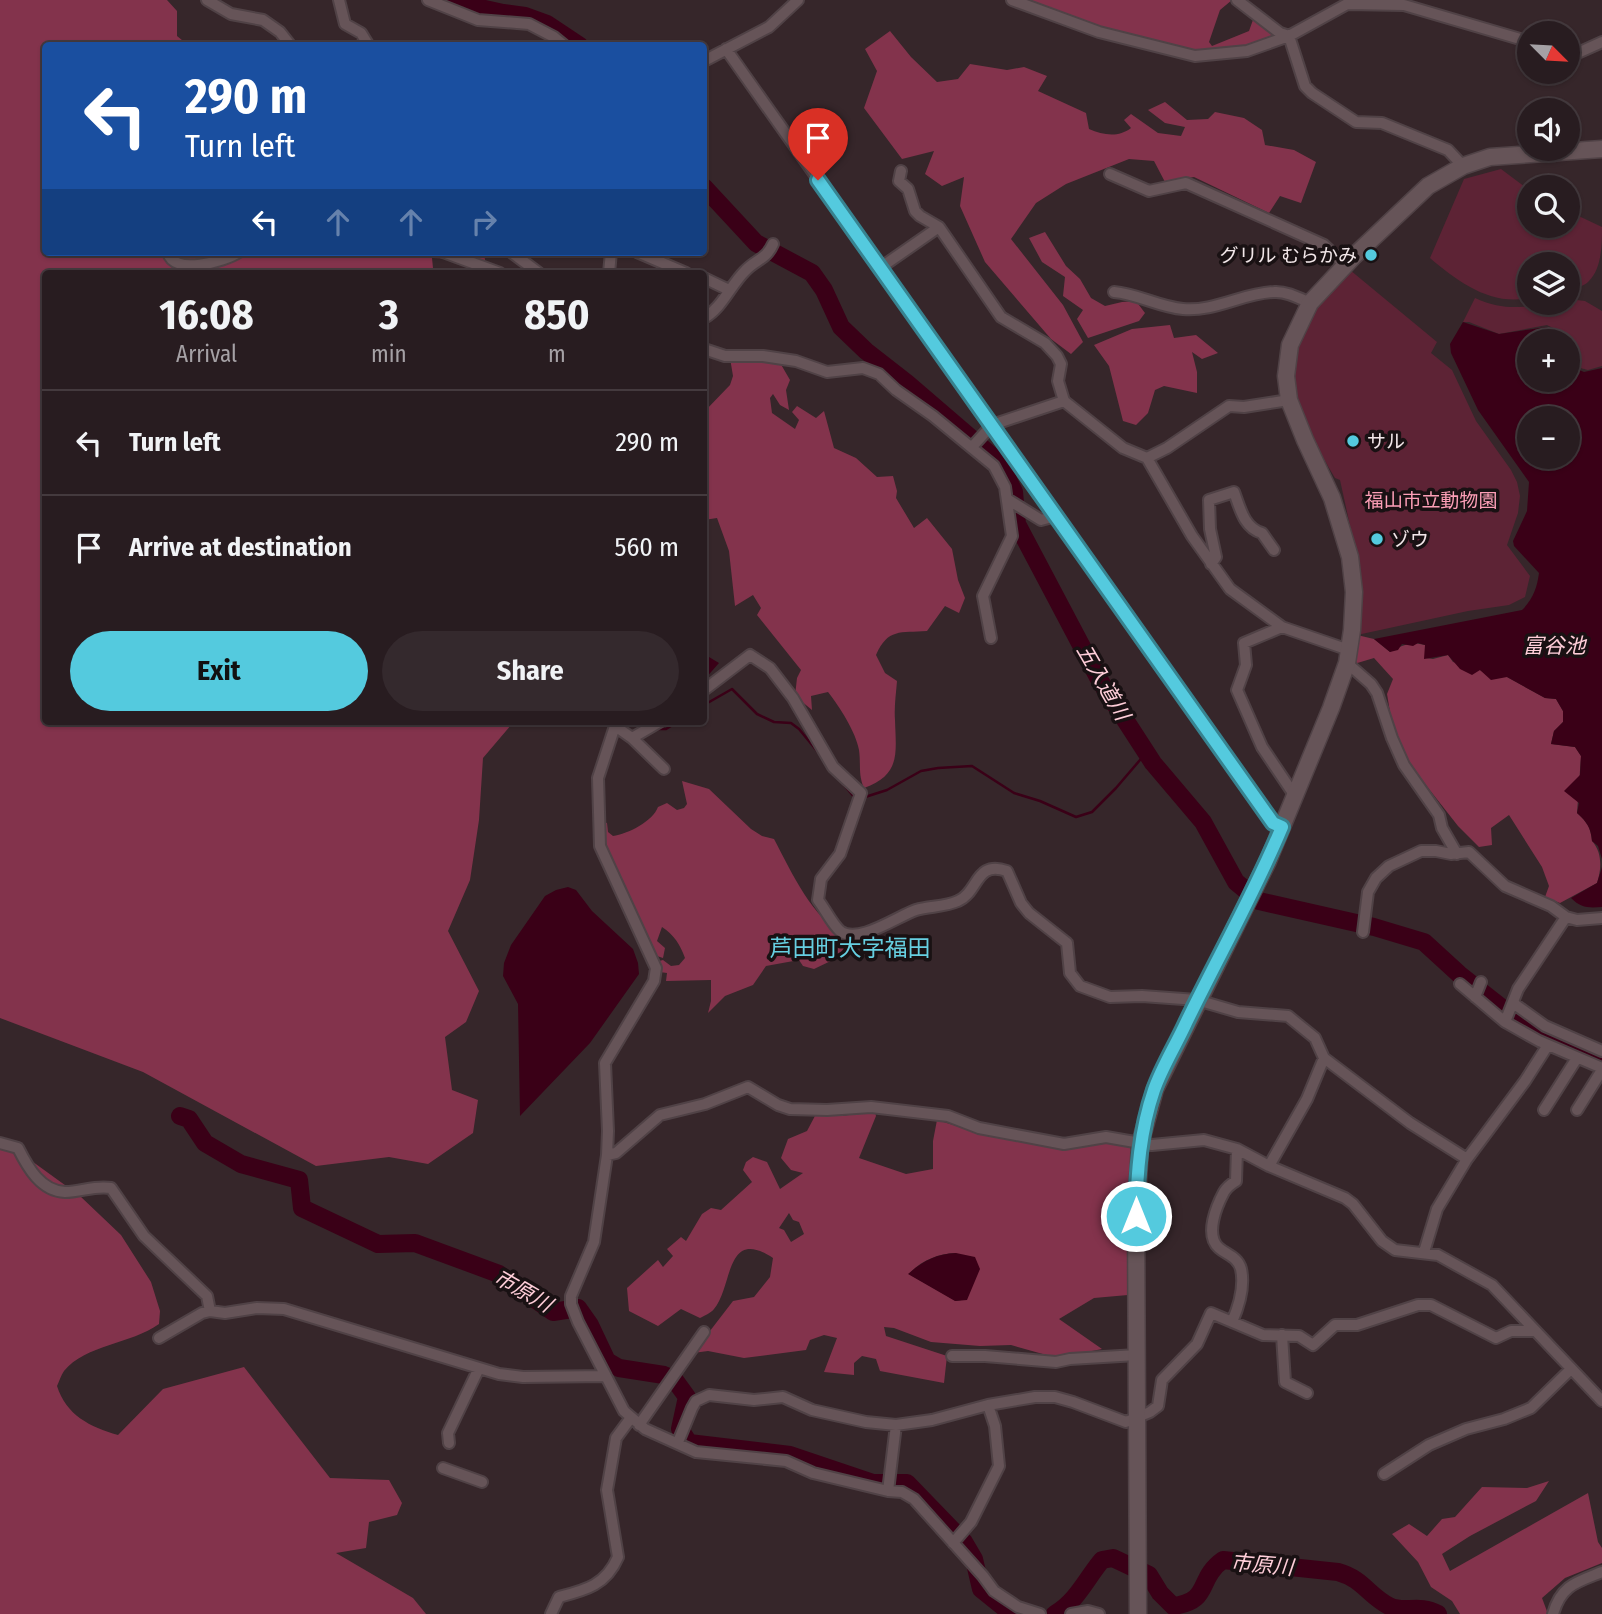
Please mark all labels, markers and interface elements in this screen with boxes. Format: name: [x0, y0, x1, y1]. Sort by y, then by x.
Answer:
north arrow: [1517, 21, 1580, 84]
map controls: [1517, 21, 1580, 469]
text: 290 m: [185, 67, 307, 126]
icon: left: [70, 70, 161, 161]
button: sound: [1517, 98, 1580, 161]
pin: [788, 108, 848, 180]
icon: arrive: [799, 119, 837, 157]
text: Turn left: [185, 127, 295, 165]
button: search: [1517, 175, 1580, 238]
icon: left: [246, 203, 284, 241]
icon: ahead: [319, 203, 357, 241]
icon: ahead: [392, 203, 430, 241]
icon: right: [465, 203, 503, 241]
place label: グリル むらかみ: [1220, 244, 1357, 267]
marker: グリル むらかみ: [1363, 247, 1379, 263]
button: layers: [1517, 252, 1580, 315]
text: 16:08: [159, 290, 254, 340]
text: 3: [379, 290, 399, 340]
text: 850: [524, 290, 590, 340]
button: +: [1517, 329, 1580, 392]
text: Arrival: [176, 340, 237, 368]
text: min: [371, 340, 407, 368]
text: m: [548, 340, 566, 368]
button: −: [1517, 406, 1580, 469]
icon: left: [70, 424, 108, 462]
text: Turn left: [129, 427, 221, 458]
text: 290 m: [615, 427, 679, 458]
place label: サル: [1367, 430, 1405, 453]
marker: サル: [1345, 433, 1361, 449]
park label: 福山市立動物園: [1364, 489, 1498, 512]
place label: ゾウ: [1391, 528, 1429, 551]
icon: arrive: [70, 529, 108, 567]
marker: ゾウ: [1369, 531, 1385, 547]
text: Arrive at destination: [129, 532, 352, 563]
text: 560 m: [615, 532, 679, 563]
button: Exit: [70, 631, 368, 711]
button: Share: [382, 631, 679, 711]
water label: 富谷池: [1523, 633, 1587, 659]
water label: 五入道川: [1071, 639, 1136, 727]
district label: 芦田町大字福田: [770, 934, 931, 962]
position arrow: [1099, 1179, 1173, 1253]
water label: 市原川: [489, 1264, 559, 1319]
water label: 市原川: [1229, 1549, 1297, 1581]

